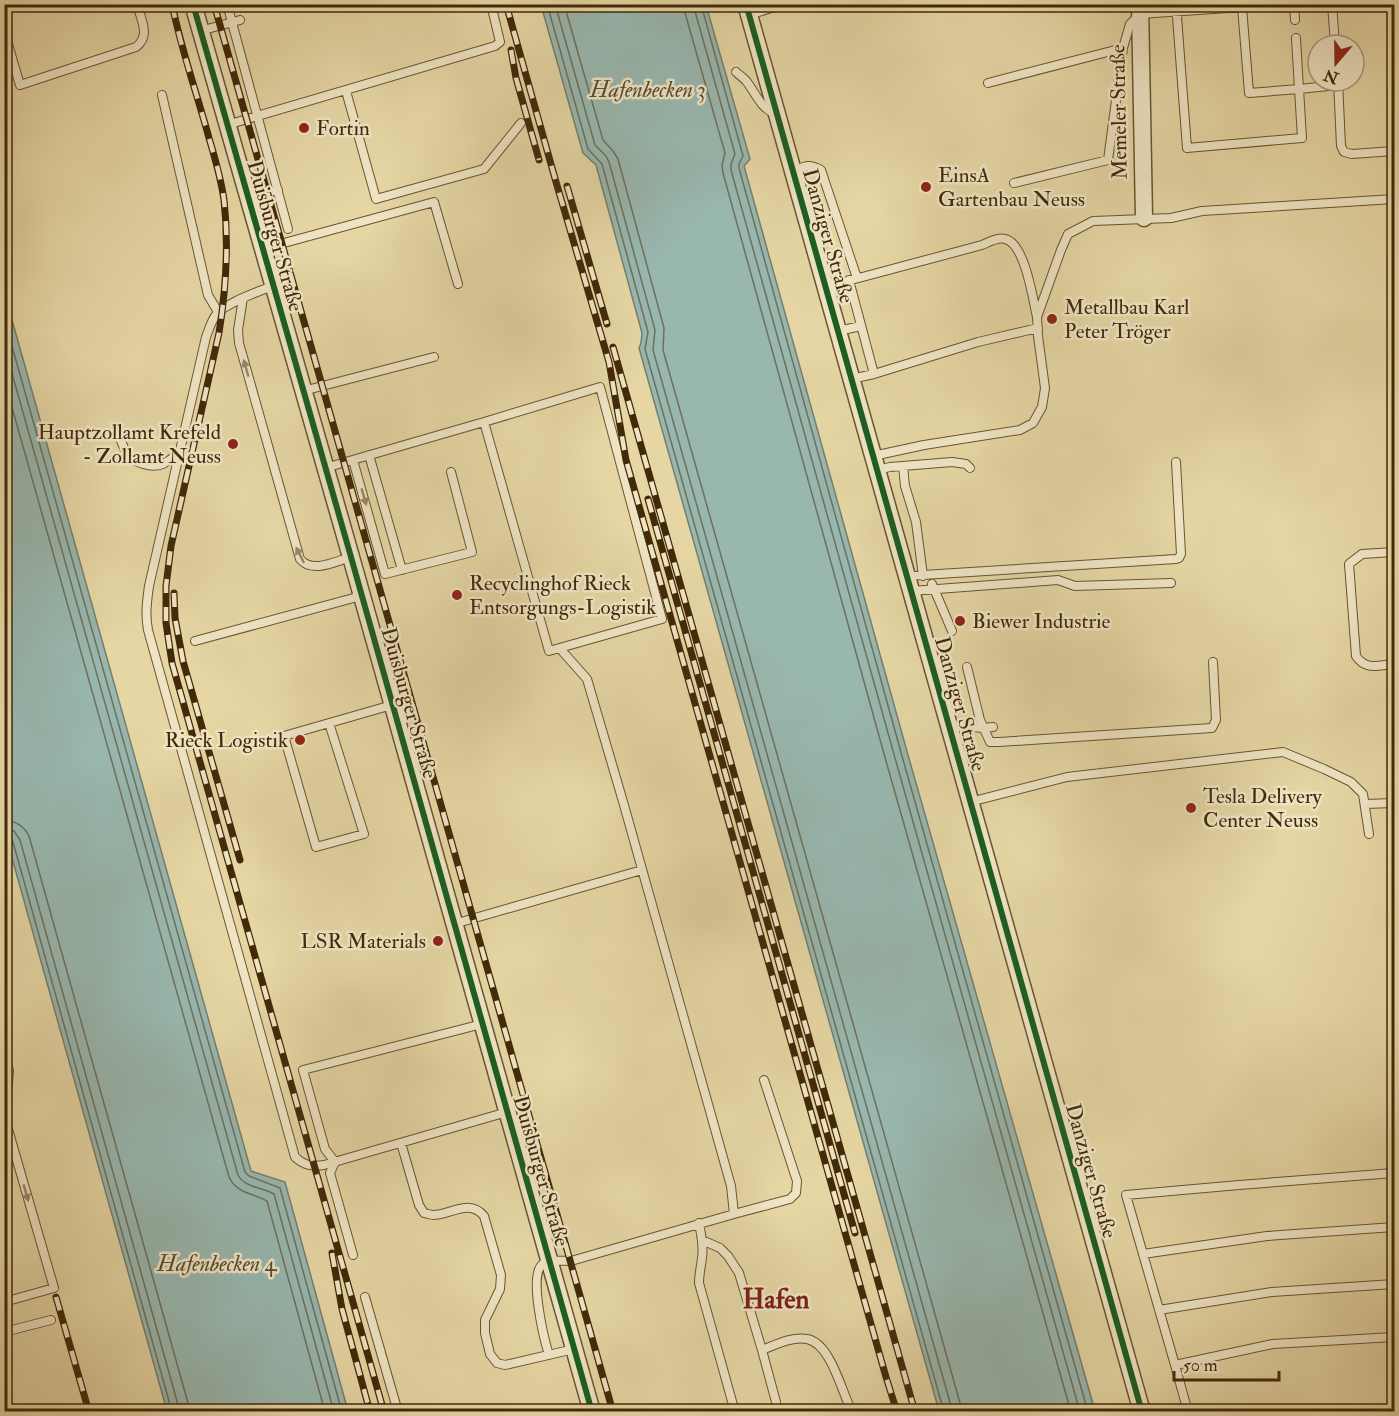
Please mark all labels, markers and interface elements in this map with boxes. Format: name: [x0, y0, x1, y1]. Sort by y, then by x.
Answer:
north arrow: [1306, 33, 1366, 93]
street label: Memeler Straße: [1104, 44, 1134, 180]
text: N: [1320, 64, 1342, 88]
water label: Hafenbecken 3: [589, 76, 706, 104]
place label: Fortin: [316, 115, 370, 142]
marker: Fortin: [297, 121, 311, 135]
street label: Duisburger Straße: [241, 157, 310, 315]
place label: EinsA Gartenbau Neuss: [938, 162, 1085, 213]
street label: Danziger Straße: [796, 166, 860, 307]
marker: EinsA Gartenbau Neuss: [919, 180, 933, 194]
place label: Metallbau Karl Peter Tröger: [1064, 294, 1190, 345]
marker: Metallbau Karl Peter Tröger: [1045, 312, 1059, 326]
one-way arrow: [241, 359, 250, 377]
place label: Hauptzollamt Krefeld - Zollamt Neuss: [38, 419, 222, 470]
marker: Hauptzollamt Krefeld - Zollamt Neuss: [226, 437, 240, 451]
one-way arrow: [360, 488, 369, 506]
one-way arrow: [295, 546, 305, 564]
place label: Recyclinghof Rieck Entsorgungs-Logistik: [469, 570, 656, 621]
marker: Recyclinghof Rieck Entsorgungs-Logistik: [450, 588, 464, 602]
place label: Biewer Industrie: [972, 608, 1111, 635]
marker: Biewer Industrie: [953, 614, 967, 628]
street label: Duisburger Straße: [375, 624, 444, 782]
street label: Danziger Straße: [928, 634, 992, 775]
place label: Rieck Logistik: [165, 727, 288, 754]
marker: Rieck Logistik: [293, 733, 307, 747]
place label: Tesla Delivery Center Neuss: [1203, 783, 1323, 834]
marker: Tesla Delivery Center Neuss: [1184, 801, 1198, 815]
place label: LSR Materials: [301, 928, 426, 955]
marker: LSR Materials: [431, 934, 445, 948]
street label: Duisburger Straße: [507, 1092, 576, 1250]
street label: Danziger Straße: [1059, 1101, 1123, 1242]
one-way arrow: [22, 1184, 31, 1202]
water label: Hafenbecken 4: [156, 1250, 278, 1278]
district label: Hafen: [742, 1283, 810, 1316]
scale bar: [1174, 1344, 1279, 1382]
text: 50 m: [1183, 1354, 1218, 1377]

